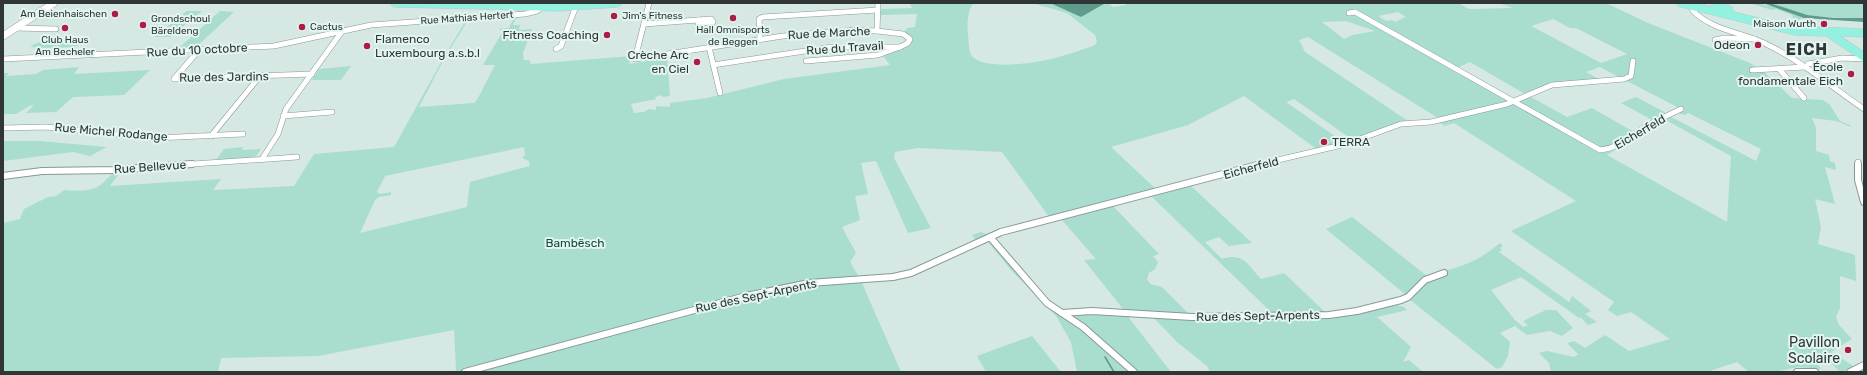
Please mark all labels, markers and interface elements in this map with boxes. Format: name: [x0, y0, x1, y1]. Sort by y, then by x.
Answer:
place label: Am Beienhaischen: [20, 8, 107, 20]
marker: Am Beienhaischen: [110, 9, 120, 19]
street label: Rue Mathias Hertert: [420, 9, 514, 27]
place label: Jim's Fitness: [622, 10, 683, 22]
marker: Jim's Fitness: [609, 11, 619, 21]
place label: Grondschoul Bäreldeng: [151, 13, 210, 37]
marker: Hall Omnisports de Beggen: [728, 13, 738, 23]
place label: Maison Wurth: [1753, 18, 1816, 30]
marker: Maison Wurth: [1819, 19, 1829, 29]
marker: Grondschoul Bäreldeng: [138, 20, 148, 30]
place label: Cactus: [310, 21, 343, 33]
marker: Cactus: [297, 22, 307, 32]
marker: Club Haus Am Becheler: [60, 23, 70, 33]
place label: Hall Omnisports de Beggen: [696, 24, 770, 48]
street label: Rue de Marche: [787, 24, 871, 42]
place label: Fitness Coaching: [502, 28, 599, 42]
marker: Fitness Coaching: [602, 30, 612, 40]
place label: Flamenco Luxembourg a.s.b.l: [375, 32, 480, 60]
place label: Club Haus Am Becheler: [35, 34, 95, 58]
street label: Rue du Travail: [806, 38, 884, 58]
place label: Odeon: [1714, 38, 1750, 52]
street label: Rue du 10 octobre: [146, 40, 248, 60]
marker: Odeon: [1753, 40, 1763, 50]
district label: EICH: [1786, 40, 1828, 59]
marker: Flamenco Luxembourg a.s.b.l: [362, 41, 372, 51]
place label: Crèche Arc en Ciel: [627, 48, 689, 76]
marker: Crèche Arc en Ciel: [692, 57, 702, 67]
place label: École fondamentale Eich: [1738, 60, 1843, 88]
street label: Rue des Jardins: [179, 69, 269, 85]
marker: École fondamentale Eich: [1846, 69, 1856, 79]
street label: Eicherfeld: [1612, 112, 1668, 152]
street label: Rue Michel Rodange: [54, 120, 168, 144]
place label: TERRA: [1332, 135, 1370, 149]
marker: TERRA: [1319, 137, 1329, 147]
street label: Eicherfeld: [1222, 154, 1280, 182]
street label: Rue Bellevue: [113, 157, 187, 177]
park label: Bambësch: [545, 236, 605, 250]
street label: Rue des Sept-Arpents: [694, 276, 818, 316]
street label: Rue des Sept-Arpents: [1196, 308, 1320, 324]
place label: Pavillon Scolaire: [1788, 334, 1840, 367]
marker: Pavillon Scolaire: [1843, 345, 1853, 355]

